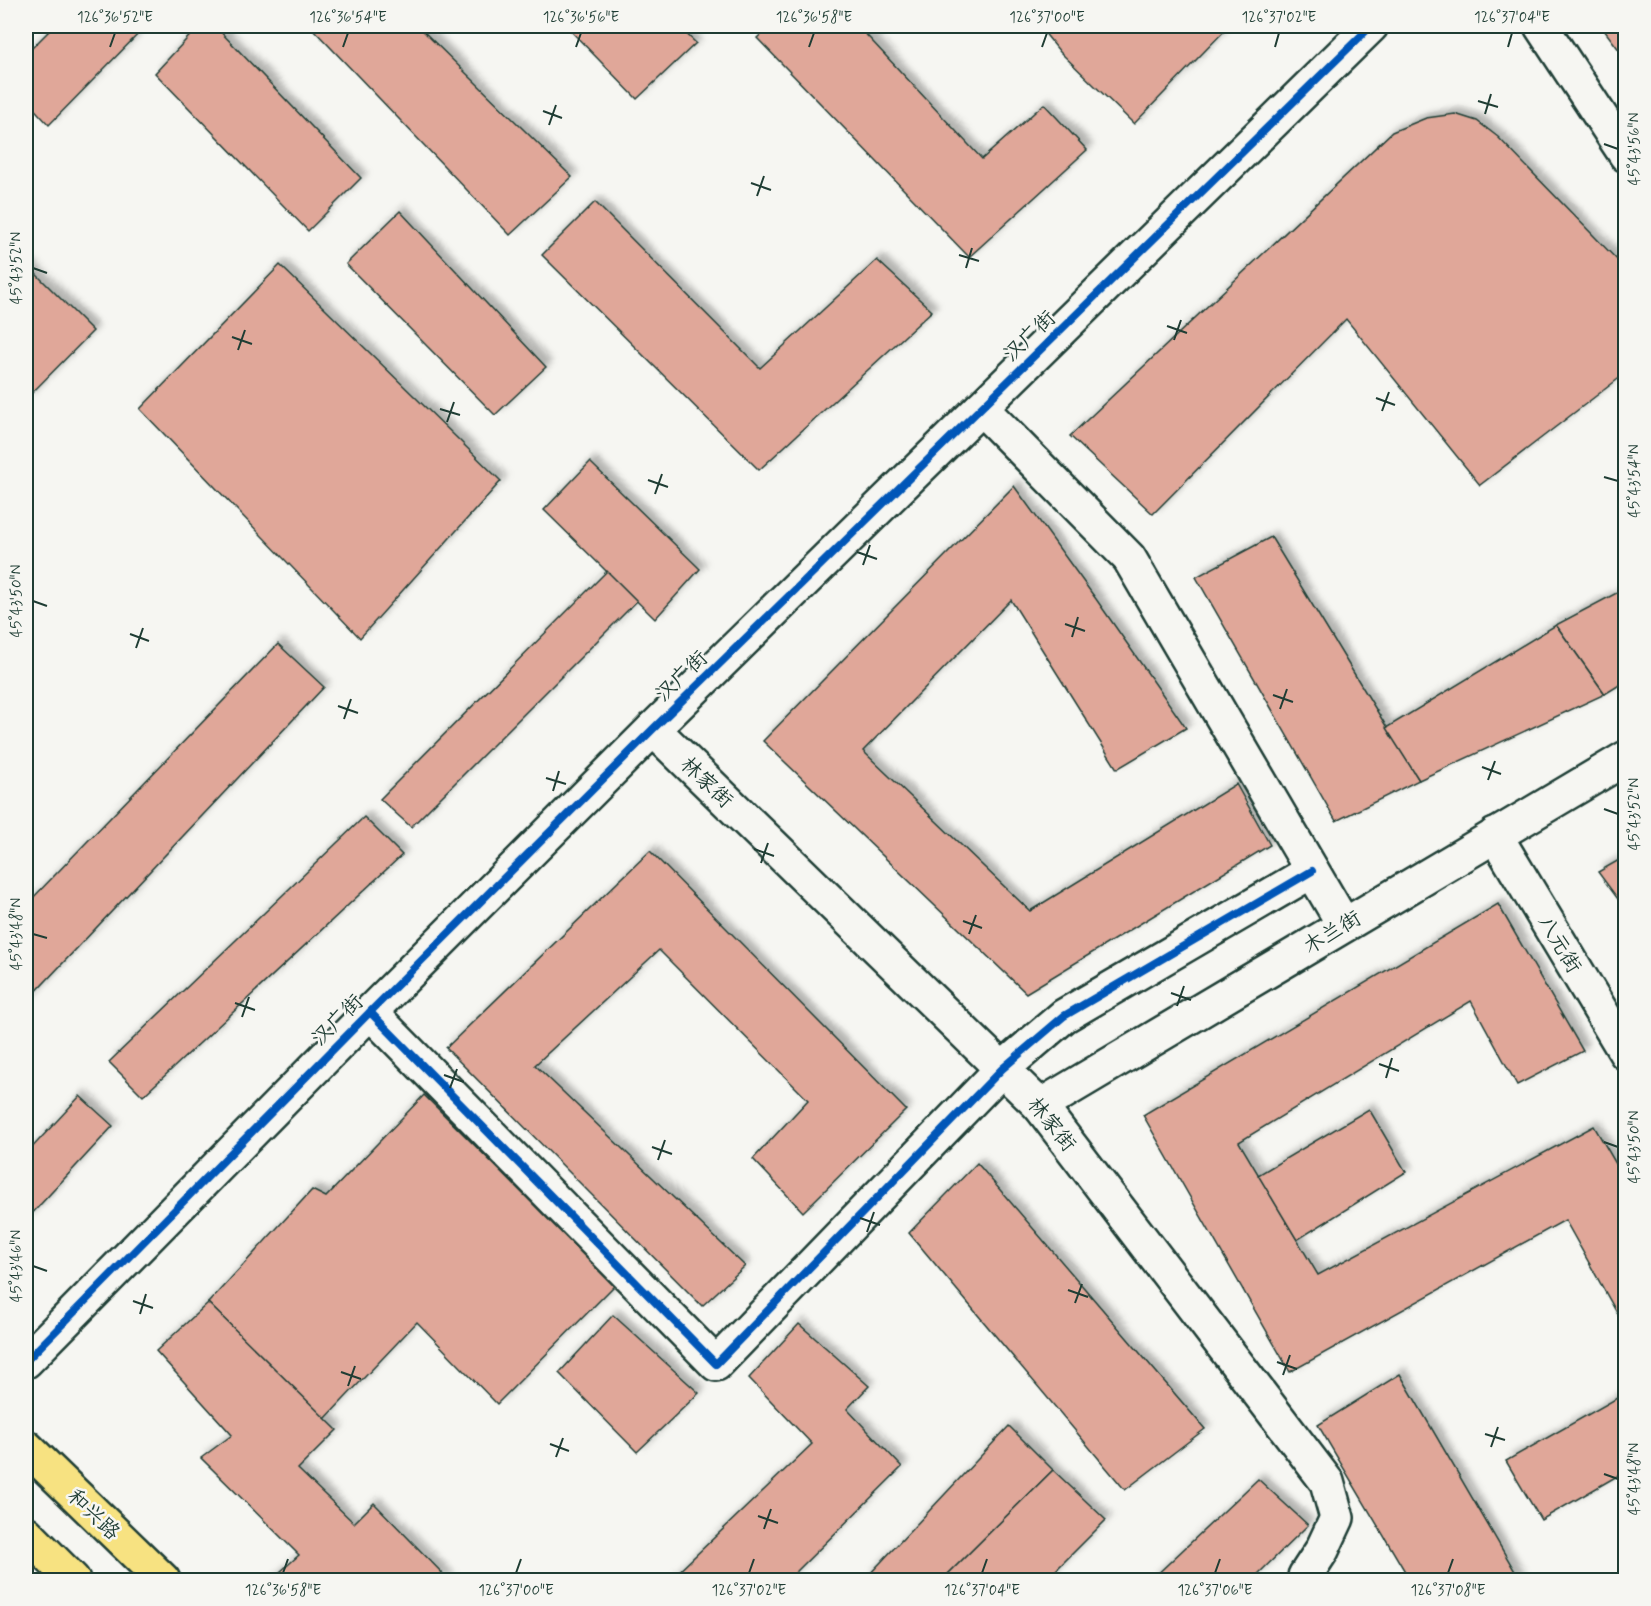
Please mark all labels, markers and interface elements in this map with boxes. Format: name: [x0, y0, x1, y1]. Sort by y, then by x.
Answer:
text: 126°36'52"E: [77, 8, 153, 28]
text: 126°36'54"E: [309, 8, 387, 28]
text: 126°36'56"E: [543, 8, 620, 28]
text: 126°36'58"E: [776, 8, 852, 28]
text: 126°37'00"E: [1009, 8, 1085, 28]
text: 126°37'02"E: [1242, 8, 1317, 28]
text: 126°37'04"E: [1474, 8, 1550, 28]
text: 45°43'56"N: [1625, 113, 1645, 185]
text: 45°43'52"N: [7, 232, 27, 304]
street label: 汉广街: [997, 305, 1062, 369]
text: 45°43'54"N: [1625, 444, 1645, 518]
text: 45°43'50"N: [7, 564, 27, 638]
street label: 汉广街: [649, 645, 714, 709]
street label: 林家街: [674, 751, 739, 815]
text: 45°43'52"N: [1625, 778, 1645, 850]
text: 45°43'48"N: [7, 898, 27, 970]
street label: 木兰街: [1298, 905, 1367, 961]
street label: 八元街: [1531, 910, 1587, 979]
street label: 汉广街: [306, 989, 370, 1053]
street label: 林家街: [1021, 1091, 1082, 1158]
text: 45°43'50"N: [1625, 1110, 1645, 1184]
text: 45°43'46"N: [7, 1230, 27, 1302]
text: 45°43'48"N: [1625, 1443, 1645, 1515]
street label: 和兴路: [61, 1483, 126, 1547]
text: 126°36'58"E: [245, 1581, 321, 1601]
text: 126°37'00"E: [478, 1581, 554, 1601]
text: 126°37'02"E: [712, 1581, 787, 1601]
text: 126°37'04"E: [944, 1581, 1020, 1601]
text: 126°37'06"E: [1177, 1581, 1253, 1601]
text: 126°37'08"E: [1410, 1581, 1486, 1601]

